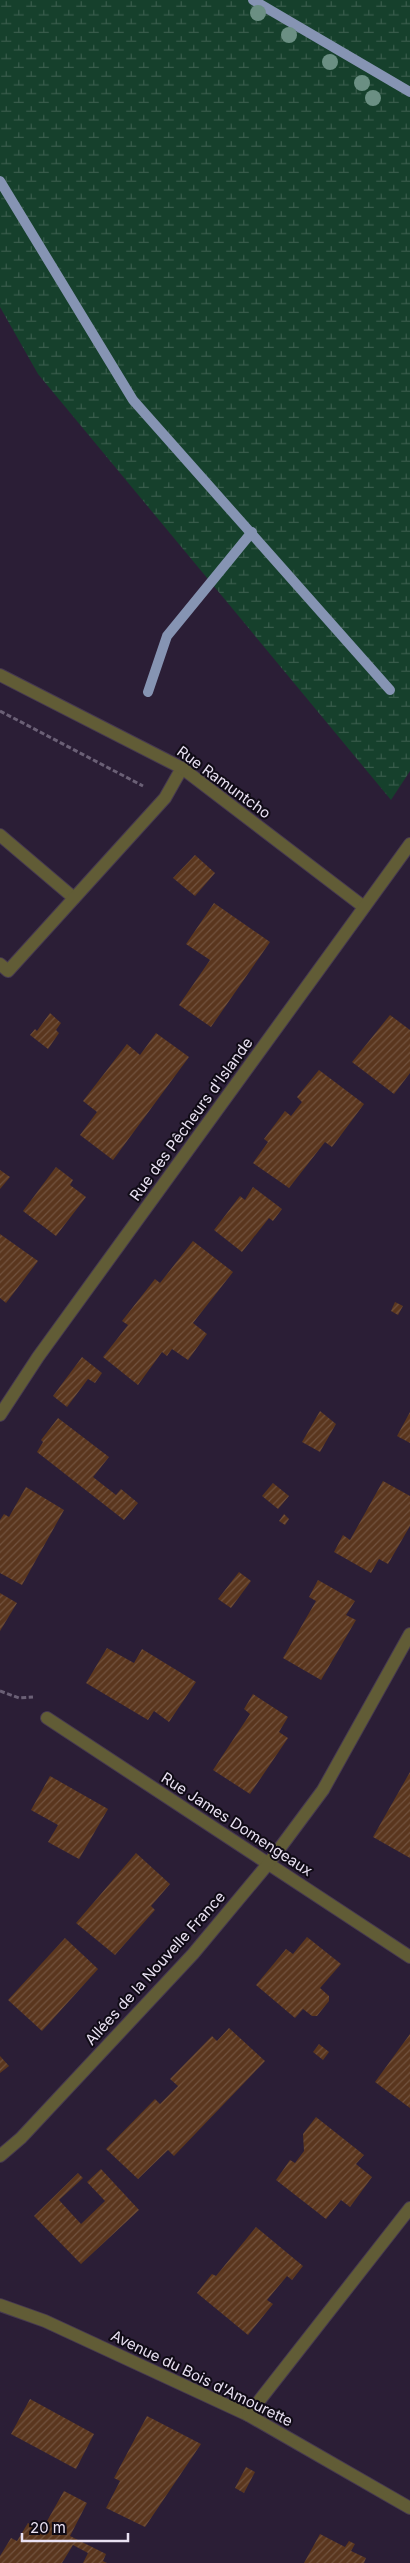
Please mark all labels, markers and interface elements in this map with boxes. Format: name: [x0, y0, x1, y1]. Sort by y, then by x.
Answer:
street label: Rue Ramuntcho: [173, 742, 275, 822]
street label: Rue des Pêcheurs d'Islande: [125, 1034, 257, 1204]
street label: Rue James Domengeaux: [158, 1768, 316, 1880]
street label: Allées de la Nouvelle France: [81, 1887, 229, 2049]
street label: Avenue du Bois d'Amourette: [108, 2326, 296, 2430]
scale bar: [22, 2510, 129, 2542]
text: 20 m: [30, 2518, 66, 2537]

